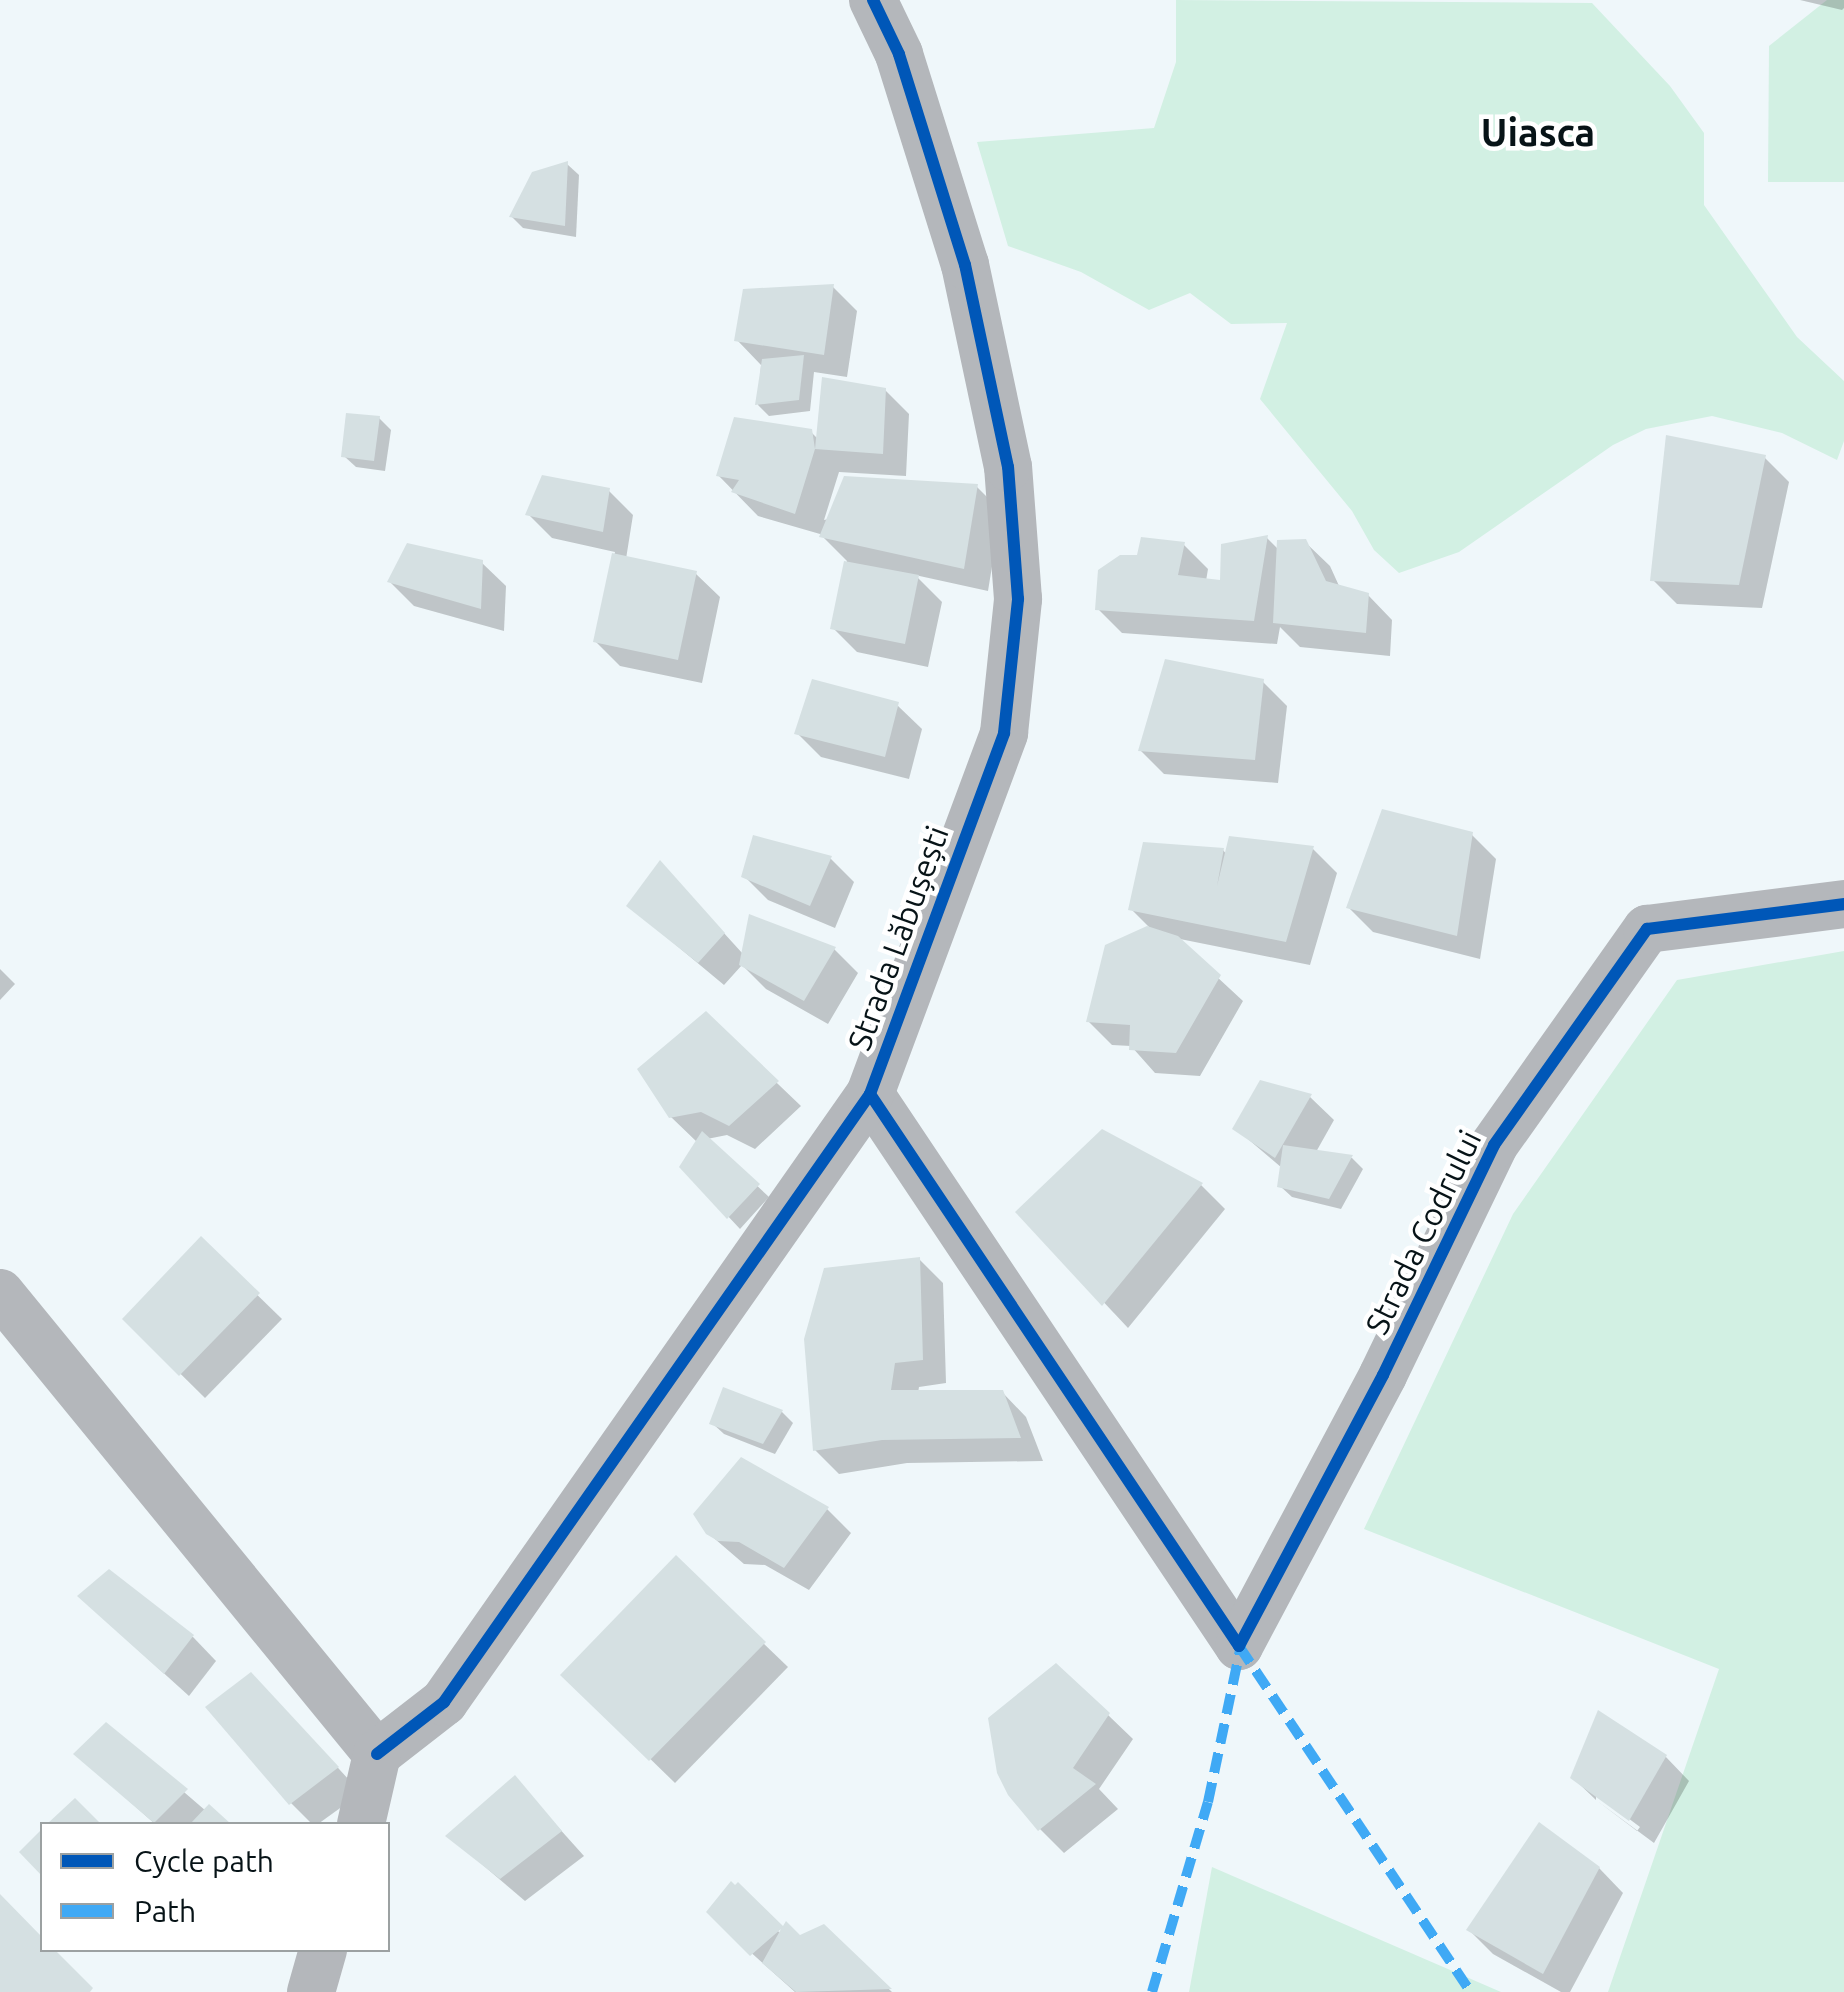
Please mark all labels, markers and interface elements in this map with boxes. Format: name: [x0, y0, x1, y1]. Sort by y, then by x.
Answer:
district label: Uiasca: [1481, 110, 1595, 156]
street label: Strada Lăbușești: [840, 821, 956, 1055]
street label: Strada Codrului: [1357, 1124, 1489, 1340]
legend: [40, 1822, 390, 1952]
text: Cycle path: [134, 1844, 274, 1878]
text: Path: [134, 1894, 196, 1928]

